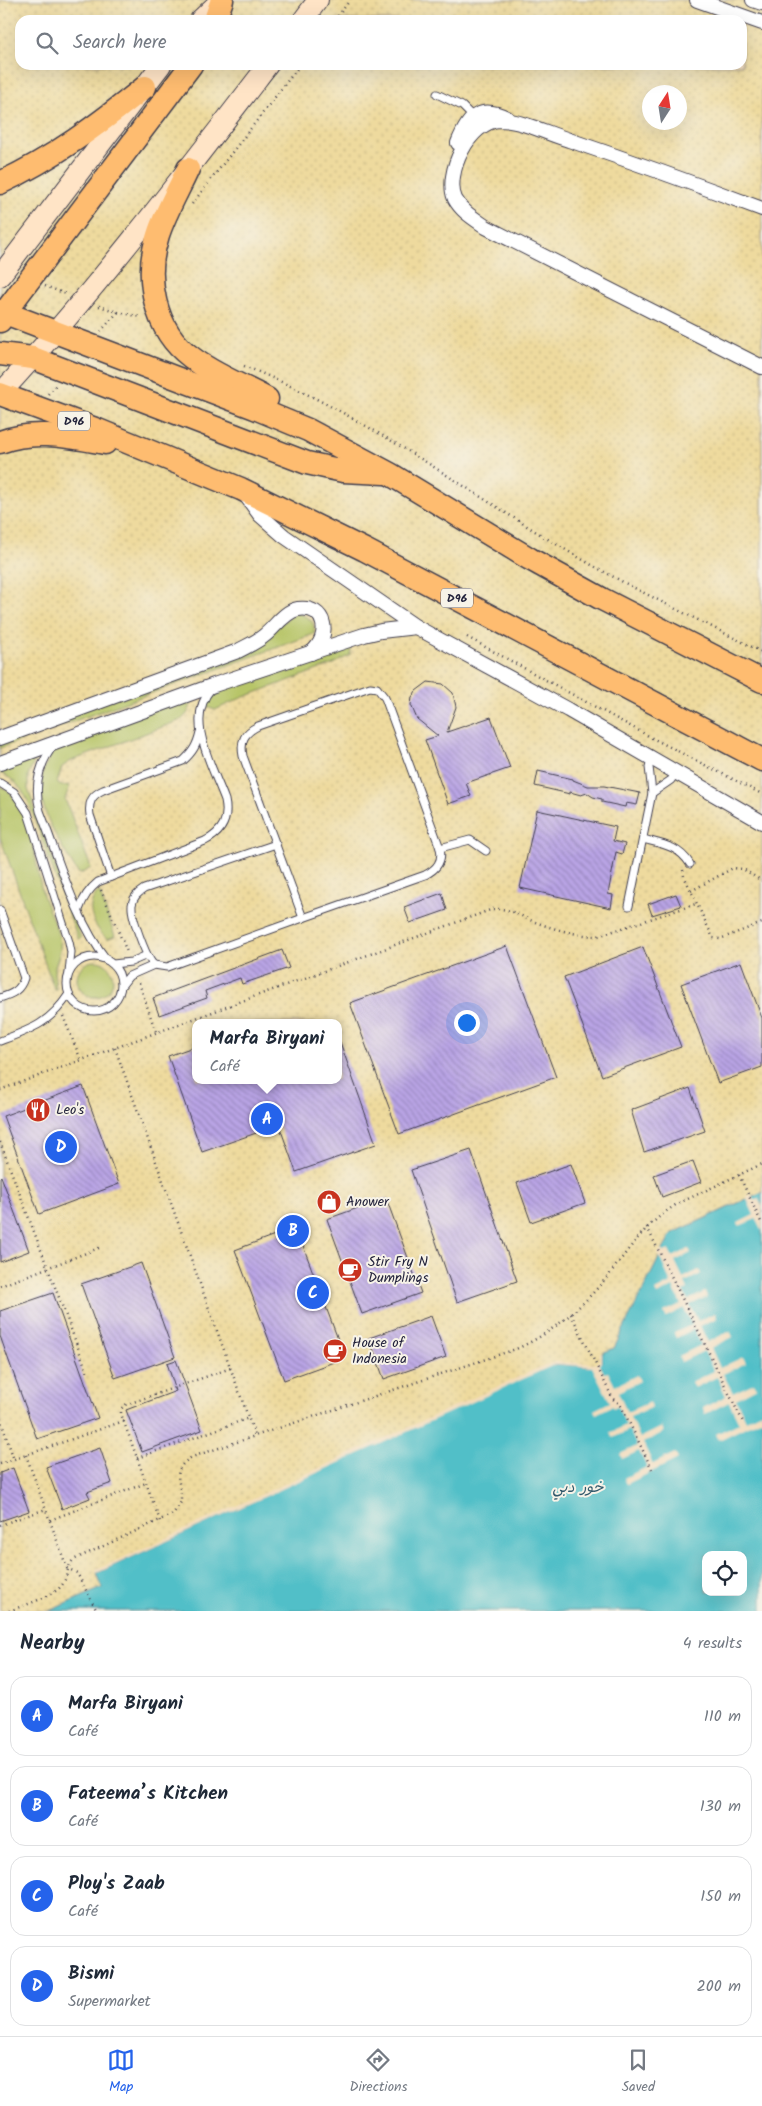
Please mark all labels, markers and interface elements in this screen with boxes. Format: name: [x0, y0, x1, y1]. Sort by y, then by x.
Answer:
search box: [15, 15, 747, 70]
text: Search here: [73, 28, 167, 58]
icon: search: [33, 29, 61, 57]
north arrow: [642, 85, 687, 130]
road number: D96: [58, 412, 90, 431]
road number: D96: [441, 588, 473, 608]
your location: [454, 1010, 480, 1036]
popup: [192, 1019, 342, 1084]
text: Marfa Biryani: [210, 1024, 324, 1054]
text: Café: [210, 1054, 240, 1079]
restaurant icon: Leo's: [25, 1097, 51, 1123]
place label: Leo's: [56, 1099, 84, 1121]
pin: A: [251, 1100, 283, 1138]
pin: D: [45, 1128, 77, 1166]
shop icon: Anower: [316, 1189, 342, 1215]
place label: Anower: [346, 1191, 390, 1213]
pin: B: [277, 1212, 309, 1250]
place label: Stir Fry N Dumplings: [368, 1251, 429, 1289]
cafe icon: Stir Fry N Dumplings: [337, 1257, 363, 1283]
pin: C: [297, 1274, 329, 1312]
place label: House of Indonesia: [352, 1332, 407, 1370]
cafe icon: House of Indonesia: [322, 1338, 348, 1364]
water label: خور دبي: [553, 1476, 604, 1500]
map controls: [702, 1551, 747, 1596]
button: locate: [702, 1551, 747, 1596]
text: Nearby: [20, 1627, 85, 1660]
text: 4 results: [683, 1631, 742, 1656]
text: Marfa Biryani: [68, 1689, 183, 1719]
text: A: [32, 1704, 42, 1729]
text: 110 m: [704, 1704, 741, 1729]
text: Café: [68, 1719, 98, 1744]
text: Fateema’s Kitchen: [68, 1779, 228, 1809]
text: B: [32, 1794, 42, 1819]
text: 130 m: [700, 1794, 741, 1819]
text: Café: [68, 1809, 98, 1834]
text: Ploy's Zaab: [68, 1869, 165, 1899]
text: C: [32, 1884, 42, 1909]
text: 150 m: [700, 1884, 741, 1909]
text: Café: [68, 1899, 98, 1924]
text: Bismi: [68, 1959, 114, 1989]
text: D: [32, 1974, 42, 1999]
text: 200 m: [697, 1974, 741, 1999]
text: Supermarket: [68, 1989, 151, 2014]
tab: Map: [107, 2046, 135, 2098]
tab: Directions: [349, 2046, 407, 2098]
tab: Saved: [622, 2046, 655, 2098]

